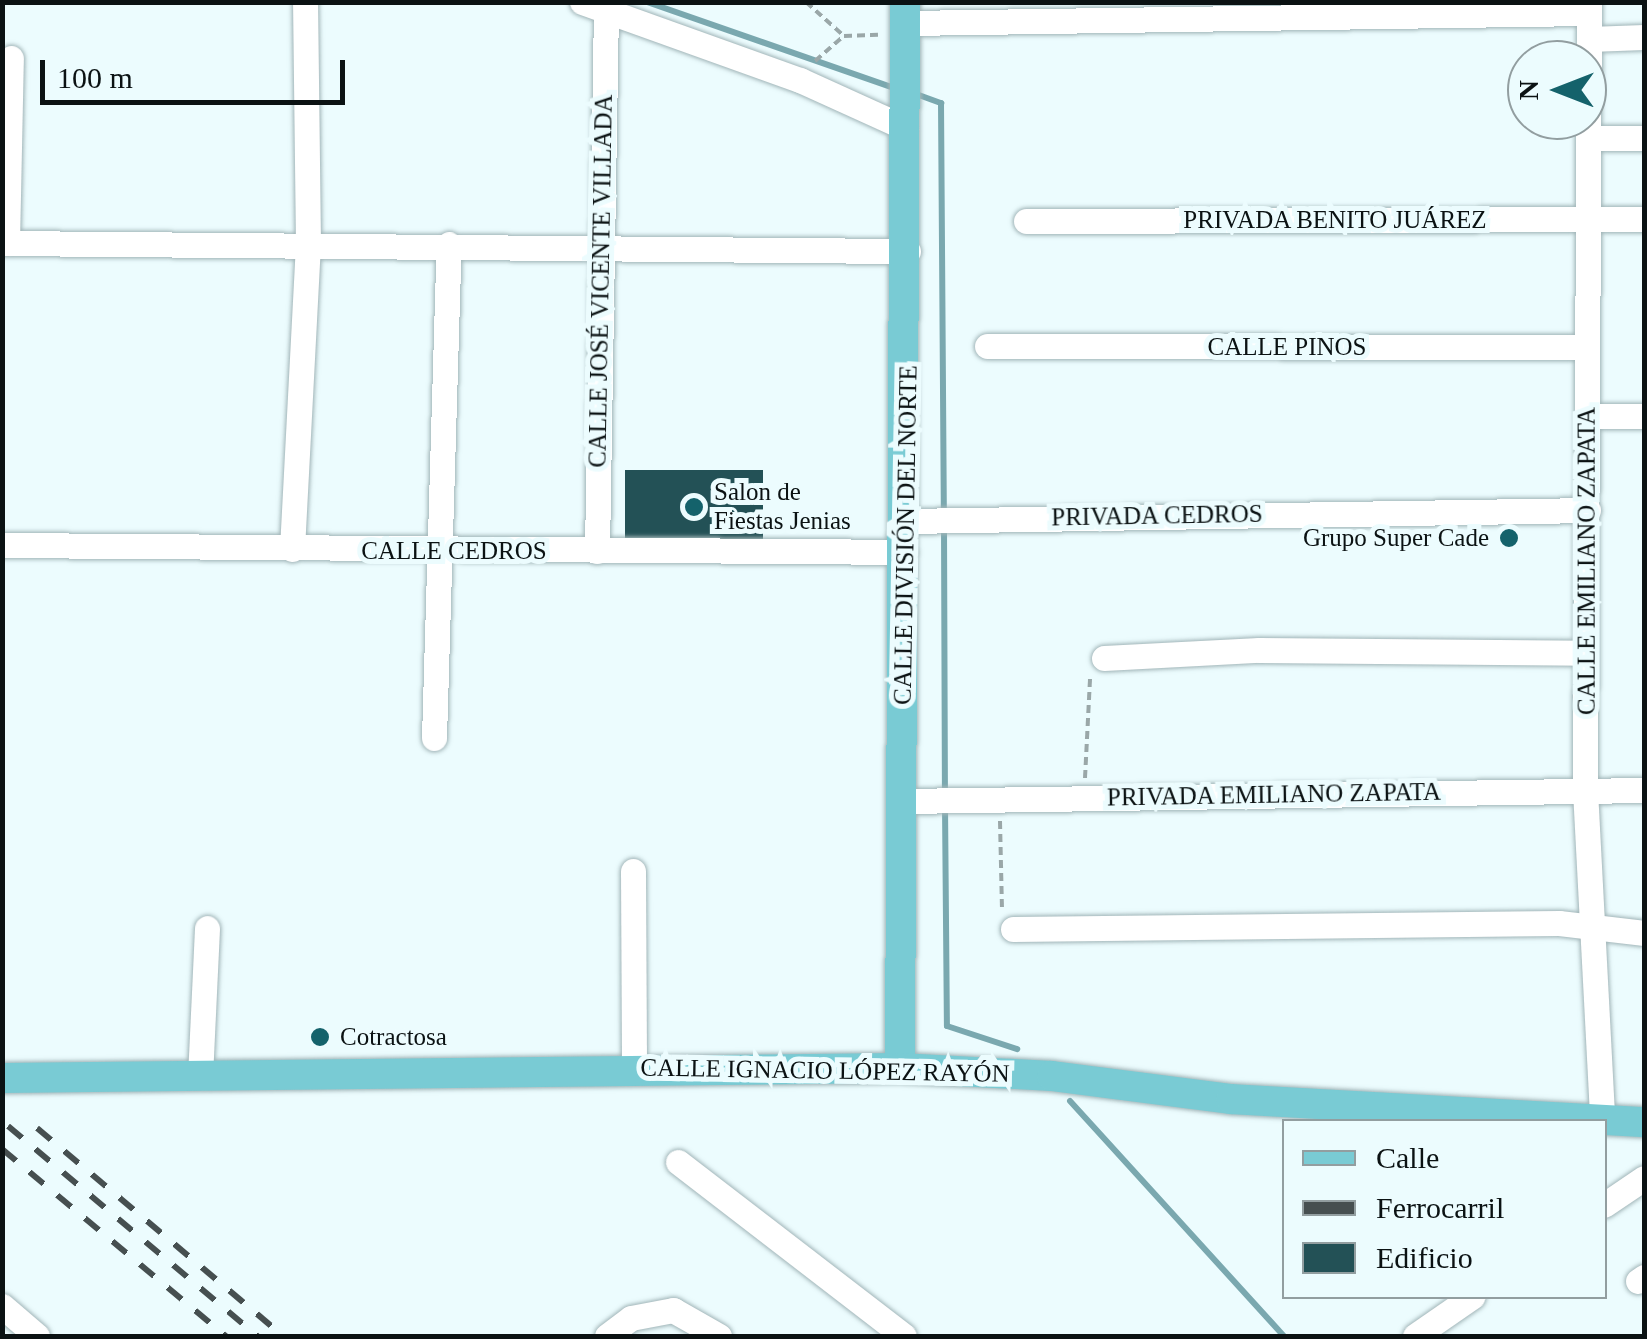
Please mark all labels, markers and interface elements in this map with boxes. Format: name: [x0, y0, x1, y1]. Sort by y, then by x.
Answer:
scale bar: [45, 40, 350, 102]
north arrow: [1507, 40, 1607, 140]
text: 100 m: [57, 61, 133, 94]
text: N: [1513, 80, 1544, 100]
street label: CALLE JOSÉ VICENTE VILLADA: [583, 94, 619, 468]
street label: PRIVADA BENITO JUÁREZ: [1183, 205, 1487, 235]
street label: CALLE PINOS: [1207, 332, 1367, 362]
street label: CALLE DIVISIÓN DEL NORTE: [888, 364, 924, 706]
street label: CALLE EMILIANO ZAPATA: [1572, 407, 1602, 715]
place label: Salon de Fiestas Jenias: [714, 478, 851, 537]
marker: Salon de Fiestas Jenias: [683, 496, 705, 518]
street label: PRIVADA CEDROS: [1050, 499, 1264, 533]
place label: Grupo Super Cade: [1303, 523, 1489, 553]
marker: Grupo Super Cade: [1498, 527, 1520, 549]
street label: CALLE CEDROS: [361, 536, 547, 566]
street label: PRIVADA EMILIANO ZAPATA: [1106, 777, 1442, 813]
place label: Cotractosa: [340, 1022, 447, 1052]
marker: Cotractosa: [309, 1026, 331, 1048]
street label: CALLE IGNACIO LÓPEZ RAYÓN: [640, 1053, 1010, 1089]
legend: [1282, 1119, 1607, 1299]
text: Calle: [1376, 1141, 1439, 1174]
text: Ferrocarril: [1376, 1191, 1504, 1224]
text: Edificio: [1376, 1241, 1473, 1274]

